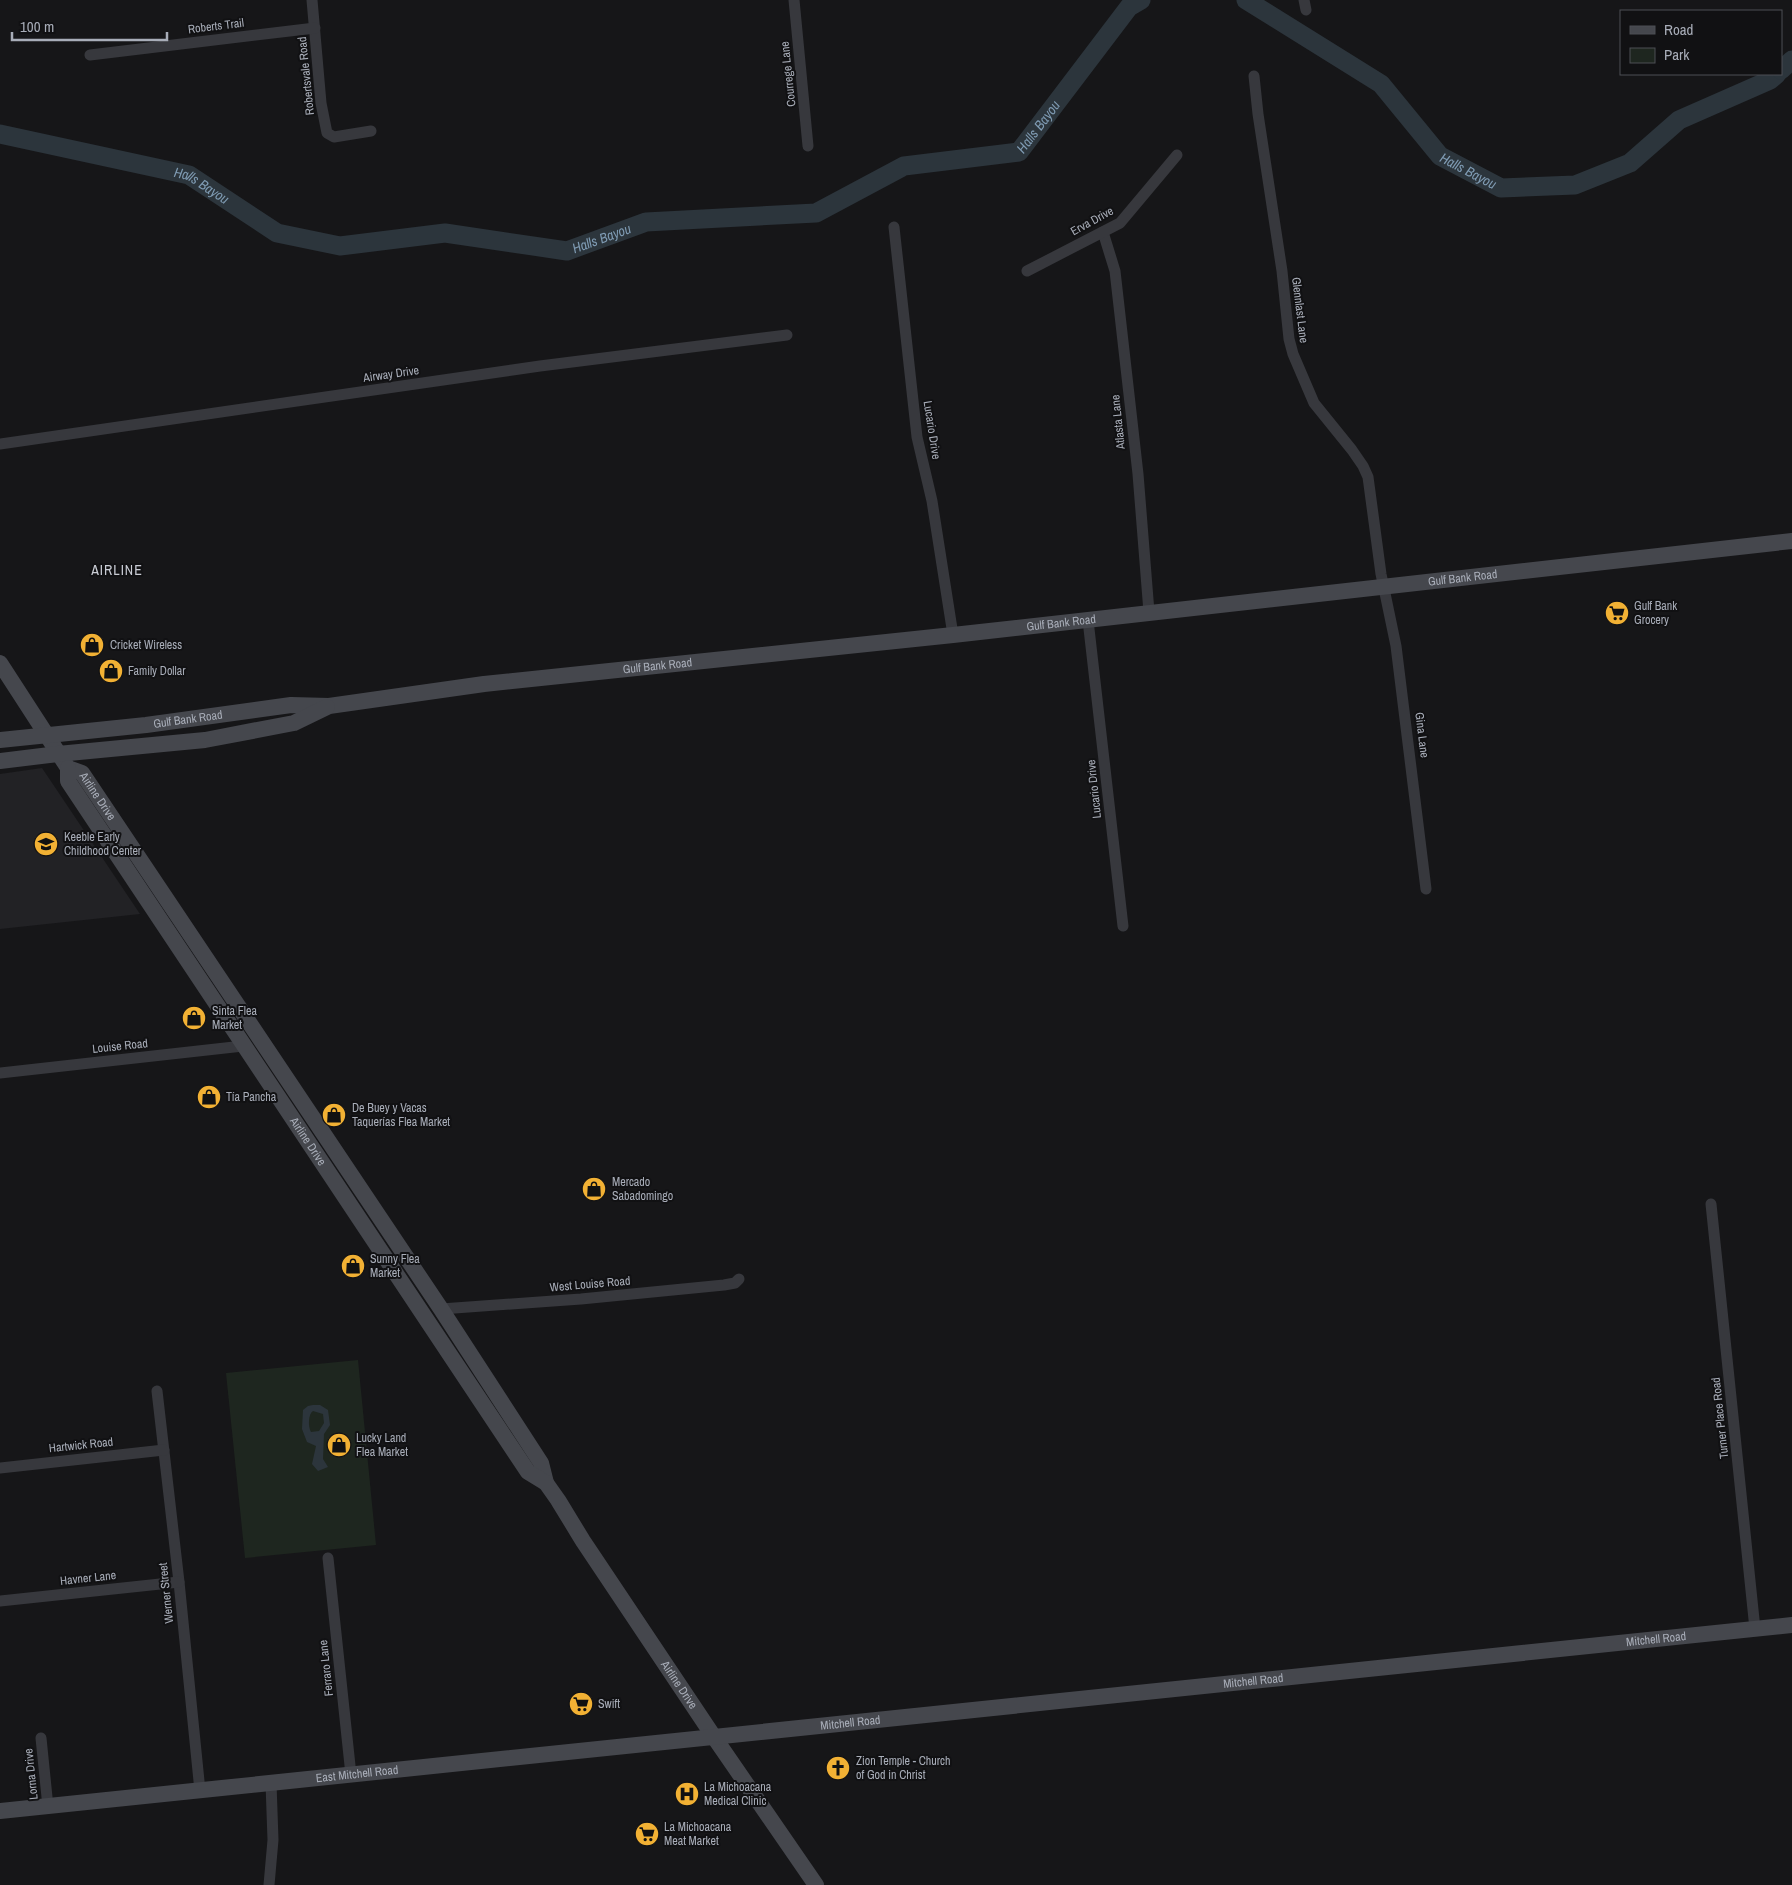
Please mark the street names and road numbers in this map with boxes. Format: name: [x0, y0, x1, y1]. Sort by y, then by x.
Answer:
street label: Roberts Trail: [187, 15, 245, 37]
street label: Robertsvale Road: [294, 36, 318, 116]
street label: Courrege Lane: [777, 41, 799, 107]
street label: Erva Drive: [1068, 203, 1116, 239]
street label: Glennlast Lane: [1288, 276, 1312, 344]
street label: Airway Drive: [361, 362, 420, 386]
street label: Atlasta Lane: [1107, 394, 1129, 451]
street label: Lucario Drive: [919, 400, 945, 460]
street label: Gulf Bank Road: [1427, 566, 1498, 590]
street label: Gulf Bank Road: [1026, 611, 1097, 635]
street label: Gulf Bank Road: [622, 654, 693, 677]
street label: Gulf Bank Road: [152, 707, 223, 732]
street label: Gina Lane: [1411, 711, 1433, 759]
street label: Lucario Drive: [1083, 759, 1105, 819]
street label: Airline Drive: [75, 768, 120, 824]
street label: Louise Road: [91, 1035, 149, 1057]
street label: Airline Drive: [286, 1113, 330, 1169]
street label: West Louise Road: [549, 1273, 631, 1295]
street label: Turner Place Road: [1708, 1377, 1732, 1459]
street label: Hartwick Road: [48, 1434, 114, 1456]
street label: Werner Street: [155, 1562, 177, 1624]
street label: Havner Lane: [59, 1567, 117, 1589]
street label: Mitchell Road: [1625, 1628, 1687, 1650]
street label: Ferraro Lane: [315, 1639, 337, 1697]
street label: Airline Drive: [657, 1657, 701, 1712]
street label: Mitchell Road: [1222, 1670, 1284, 1692]
street label: Mitchell Road: [820, 1712, 881, 1734]
street label: Lorna Drive: [20, 1748, 42, 1800]
street label: East Mitchell Road: [315, 1762, 399, 1786]

